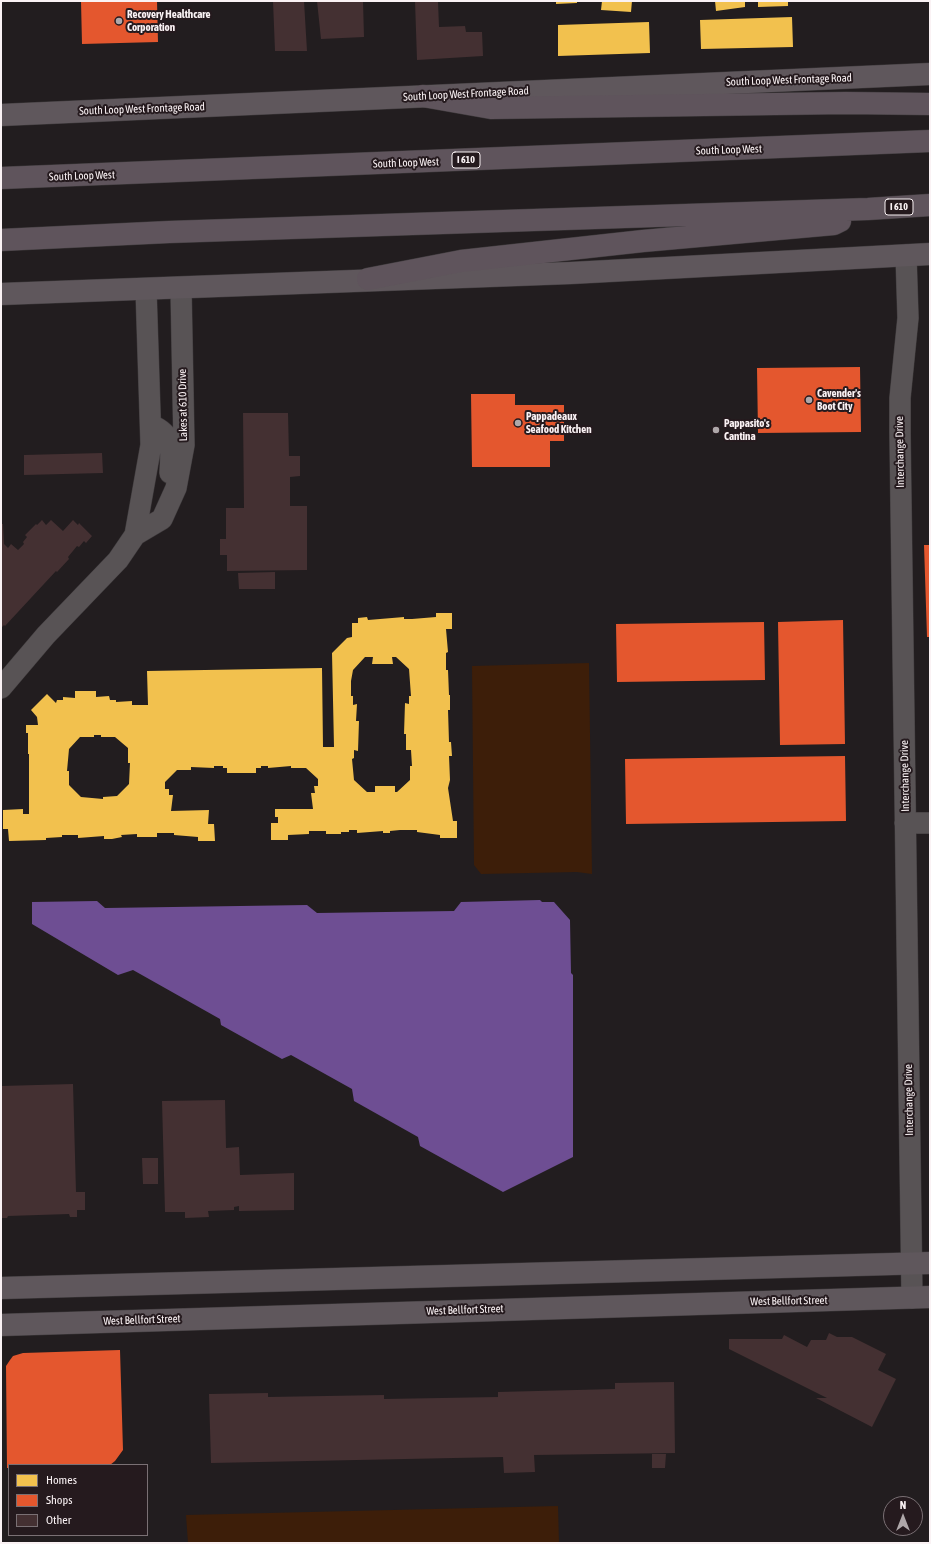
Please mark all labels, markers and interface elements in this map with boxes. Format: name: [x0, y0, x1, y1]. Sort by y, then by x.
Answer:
place label: Recovery Healthcare Corporation: [127, 8, 211, 34]
marker: Recovery Healthcare Corporation: [114, 16, 124, 26]
street label: South Loop West Frontage Road: [726, 71, 852, 89]
street label: South Loop West Frontage Road: [403, 84, 529, 104]
street label: South Loop West Frontage Road: [79, 100, 205, 118]
street label: South Loop West: [696, 142, 762, 158]
road number: I 610: [452, 152, 480, 168]
street label: South Loop West: [373, 155, 439, 171]
street label: South Loop West: [49, 168, 115, 184]
road number: I 610: [885, 199, 913, 215]
street label: Lakes at 610 Drive: [176, 369, 190, 441]
place label: Cavender's Boot City: [817, 387, 861, 413]
marker: Cavender's Boot City: [804, 395, 814, 405]
place label: Pappadeaux Seafood Kitchen: [526, 410, 592, 436]
street label: Interchange Drive: [893, 416, 907, 488]
place label: Pappasito's Cantina: [724, 417, 770, 443]
marker: Pappadeaux Seafood Kitchen: [513, 418, 523, 428]
marker: Pappasito's Cantina: [711, 425, 721, 435]
street label: Interchange Drive: [898, 740, 912, 812]
street label: Interchange Drive: [902, 1064, 916, 1136]
street label: West Bellfort Street: [750, 1294, 828, 1308]
street label: West Bellfort Street: [426, 1302, 504, 1318]
street label: West Bellfort Street: [103, 1312, 181, 1328]
legend: [8, 1464, 148, 1536]
text: Homes: [46, 1473, 77, 1487]
text: Shops: [46, 1493, 72, 1507]
north arrow: [883, 1496, 923, 1536]
text: N: [900, 1499, 906, 1511]
text: Other: [46, 1513, 71, 1527]

